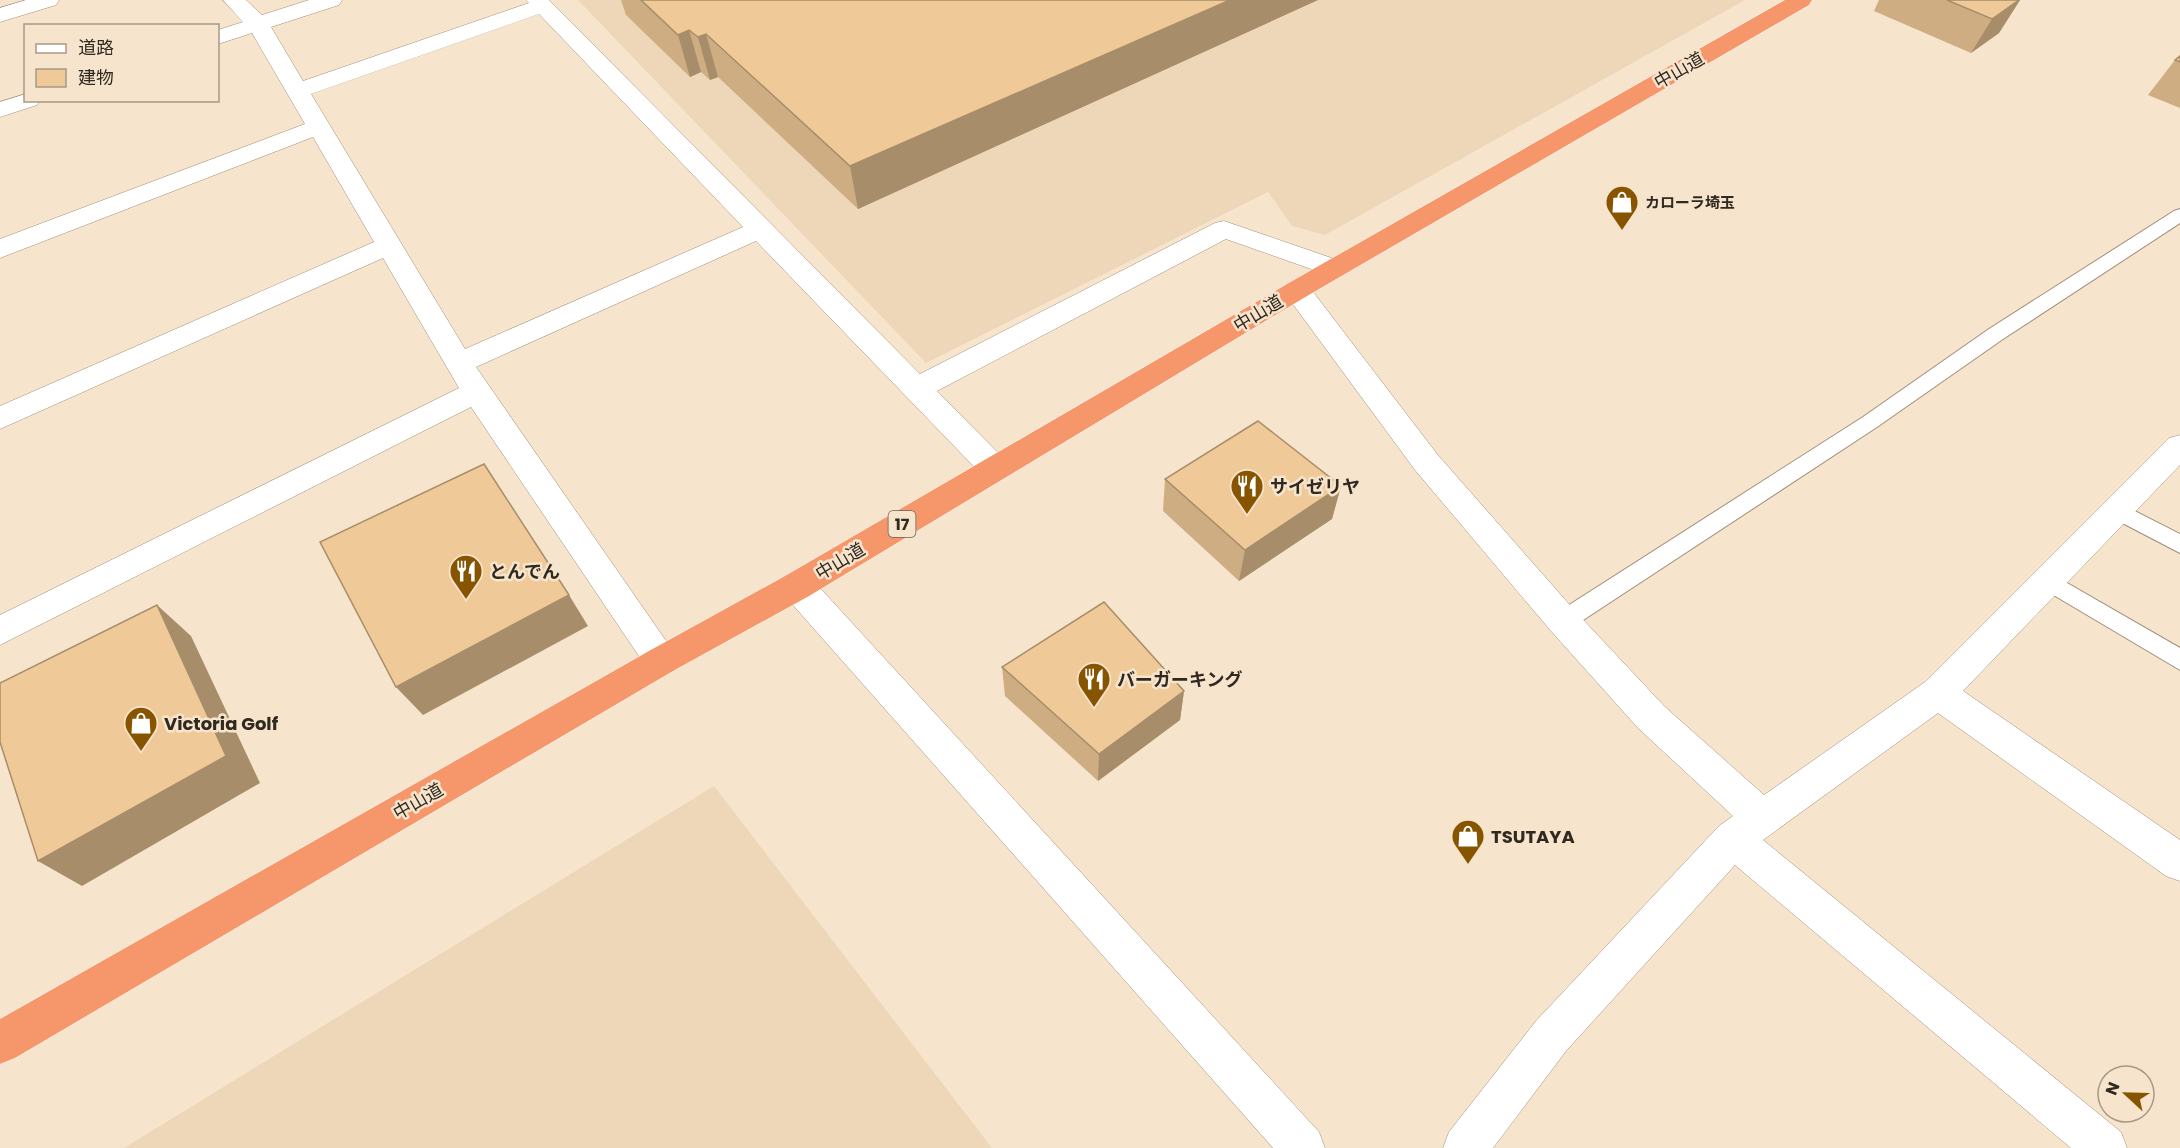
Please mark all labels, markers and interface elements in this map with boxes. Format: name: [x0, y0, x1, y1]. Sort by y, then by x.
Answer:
legend: [24, 24, 219, 102]
text: 道路: [78, 35, 114, 60]
street label: 中山道: [1649, 46, 1709, 94]
text: 建物: [78, 65, 114, 90]
shop icon: カローラ埼玉: [1604, 184, 1640, 231]
place label: カローラ埼玉: [1645, 192, 1735, 213]
street label: 中山道: [1228, 288, 1288, 338]
restaurant icon: サイゼリヤ: [1229, 468, 1265, 515]
place label: サイゼリヤ: [1270, 474, 1360, 499]
road number: 17: [888, 511, 916, 537]
street label: 中山道: [810, 536, 870, 586]
restaurant icon: とんでん: [448, 553, 484, 600]
place label: とんでん: [489, 559, 560, 584]
restaurant icon: バーガーキング: [1076, 661, 1112, 708]
place label: バーガーキング: [1117, 667, 1242, 692]
shop icon: Victoria Golf: [123, 705, 159, 752]
place label: Victoria Golf: [164, 711, 279, 736]
street label: 中山道: [388, 777, 448, 825]
shop icon: TSUTAYA: [1450, 818, 1486, 865]
place label: TSUTAYA: [1491, 824, 1575, 849]
north arrow: [2096, 1064, 2156, 1124]
text: N: [2100, 1079, 2125, 1098]

